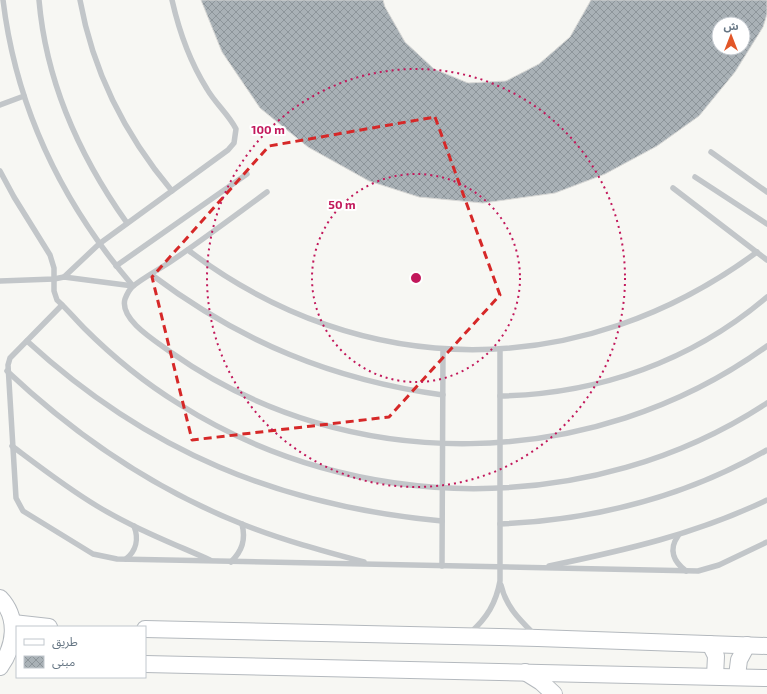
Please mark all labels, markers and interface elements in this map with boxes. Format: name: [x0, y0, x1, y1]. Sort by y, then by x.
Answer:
north arrow: [711, 16, 751, 56]
text: ش: [723, 19, 739, 33]
text: 100 m: [251, 122, 285, 136]
text: 50 m: [328, 197, 356, 211]
centre of rings: [409, 271, 423, 285]
legend: [16, 626, 146, 678]
text: طريق: [52, 634, 78, 650]
text: مبنى: [52, 654, 75, 669]

